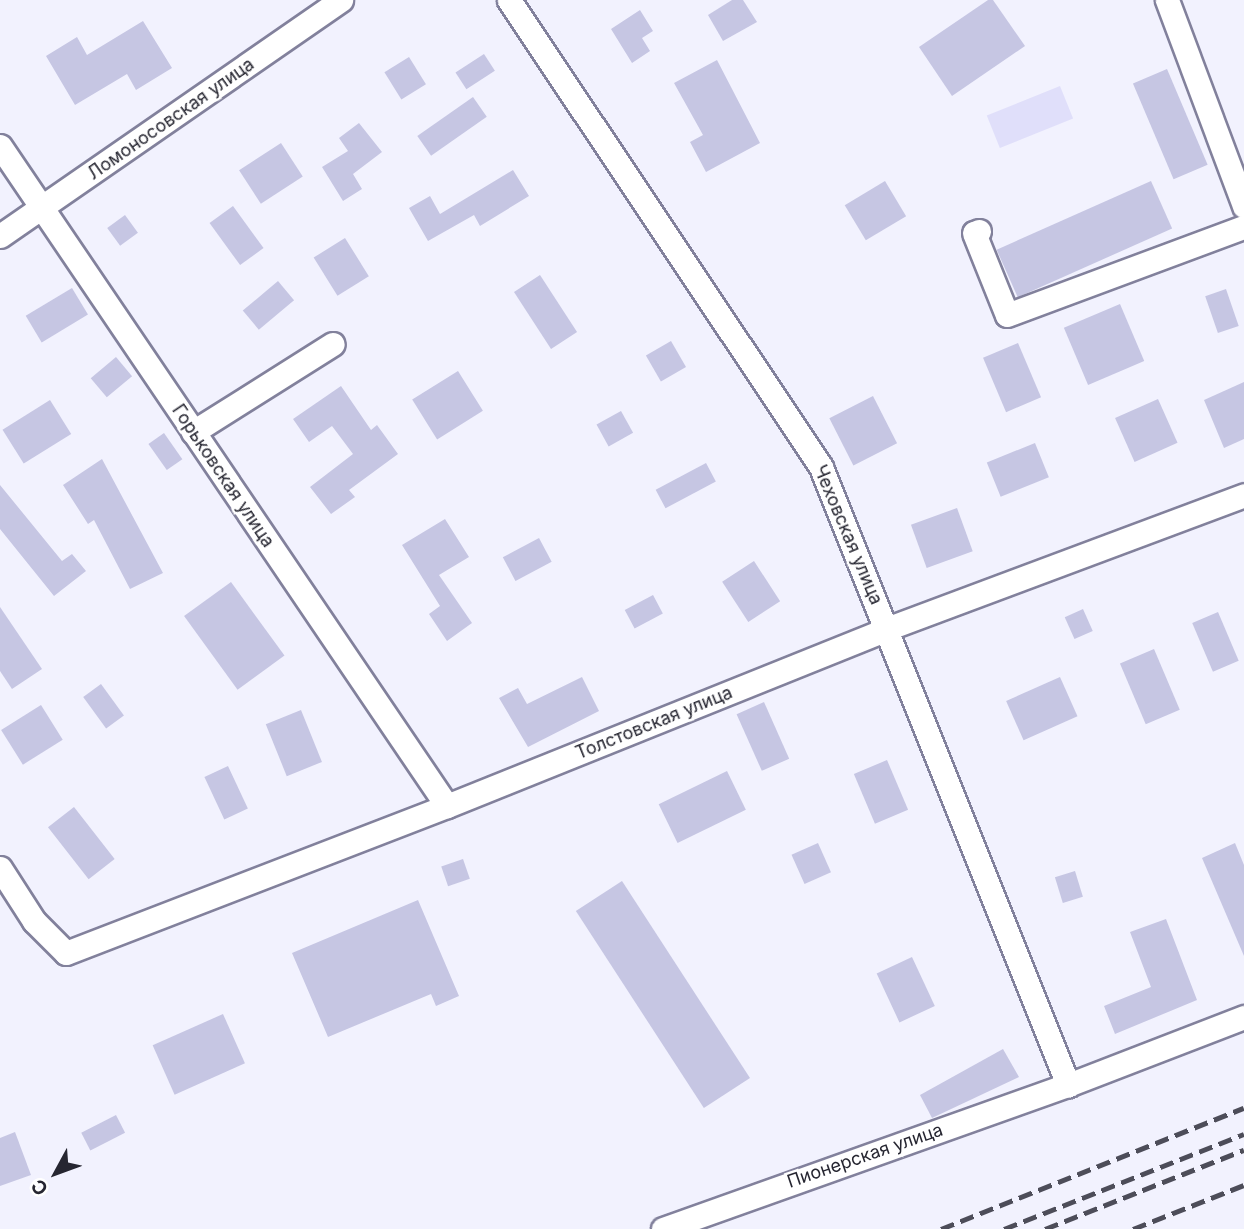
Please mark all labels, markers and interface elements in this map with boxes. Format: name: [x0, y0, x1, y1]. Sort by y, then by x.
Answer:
street label: Ломоносовская улица: [84, 53, 258, 185]
street label: Горьковская улица: [167, 401, 279, 551]
street label: Чеховская улица: [809, 462, 887, 608]
street label: Толстовская улица: [573, 682, 735, 764]
street label: Пионерская улица: [784, 1119, 946, 1193]
north arrow: [21, 1138, 91, 1208]
text: С: [26, 1174, 53, 1200]

